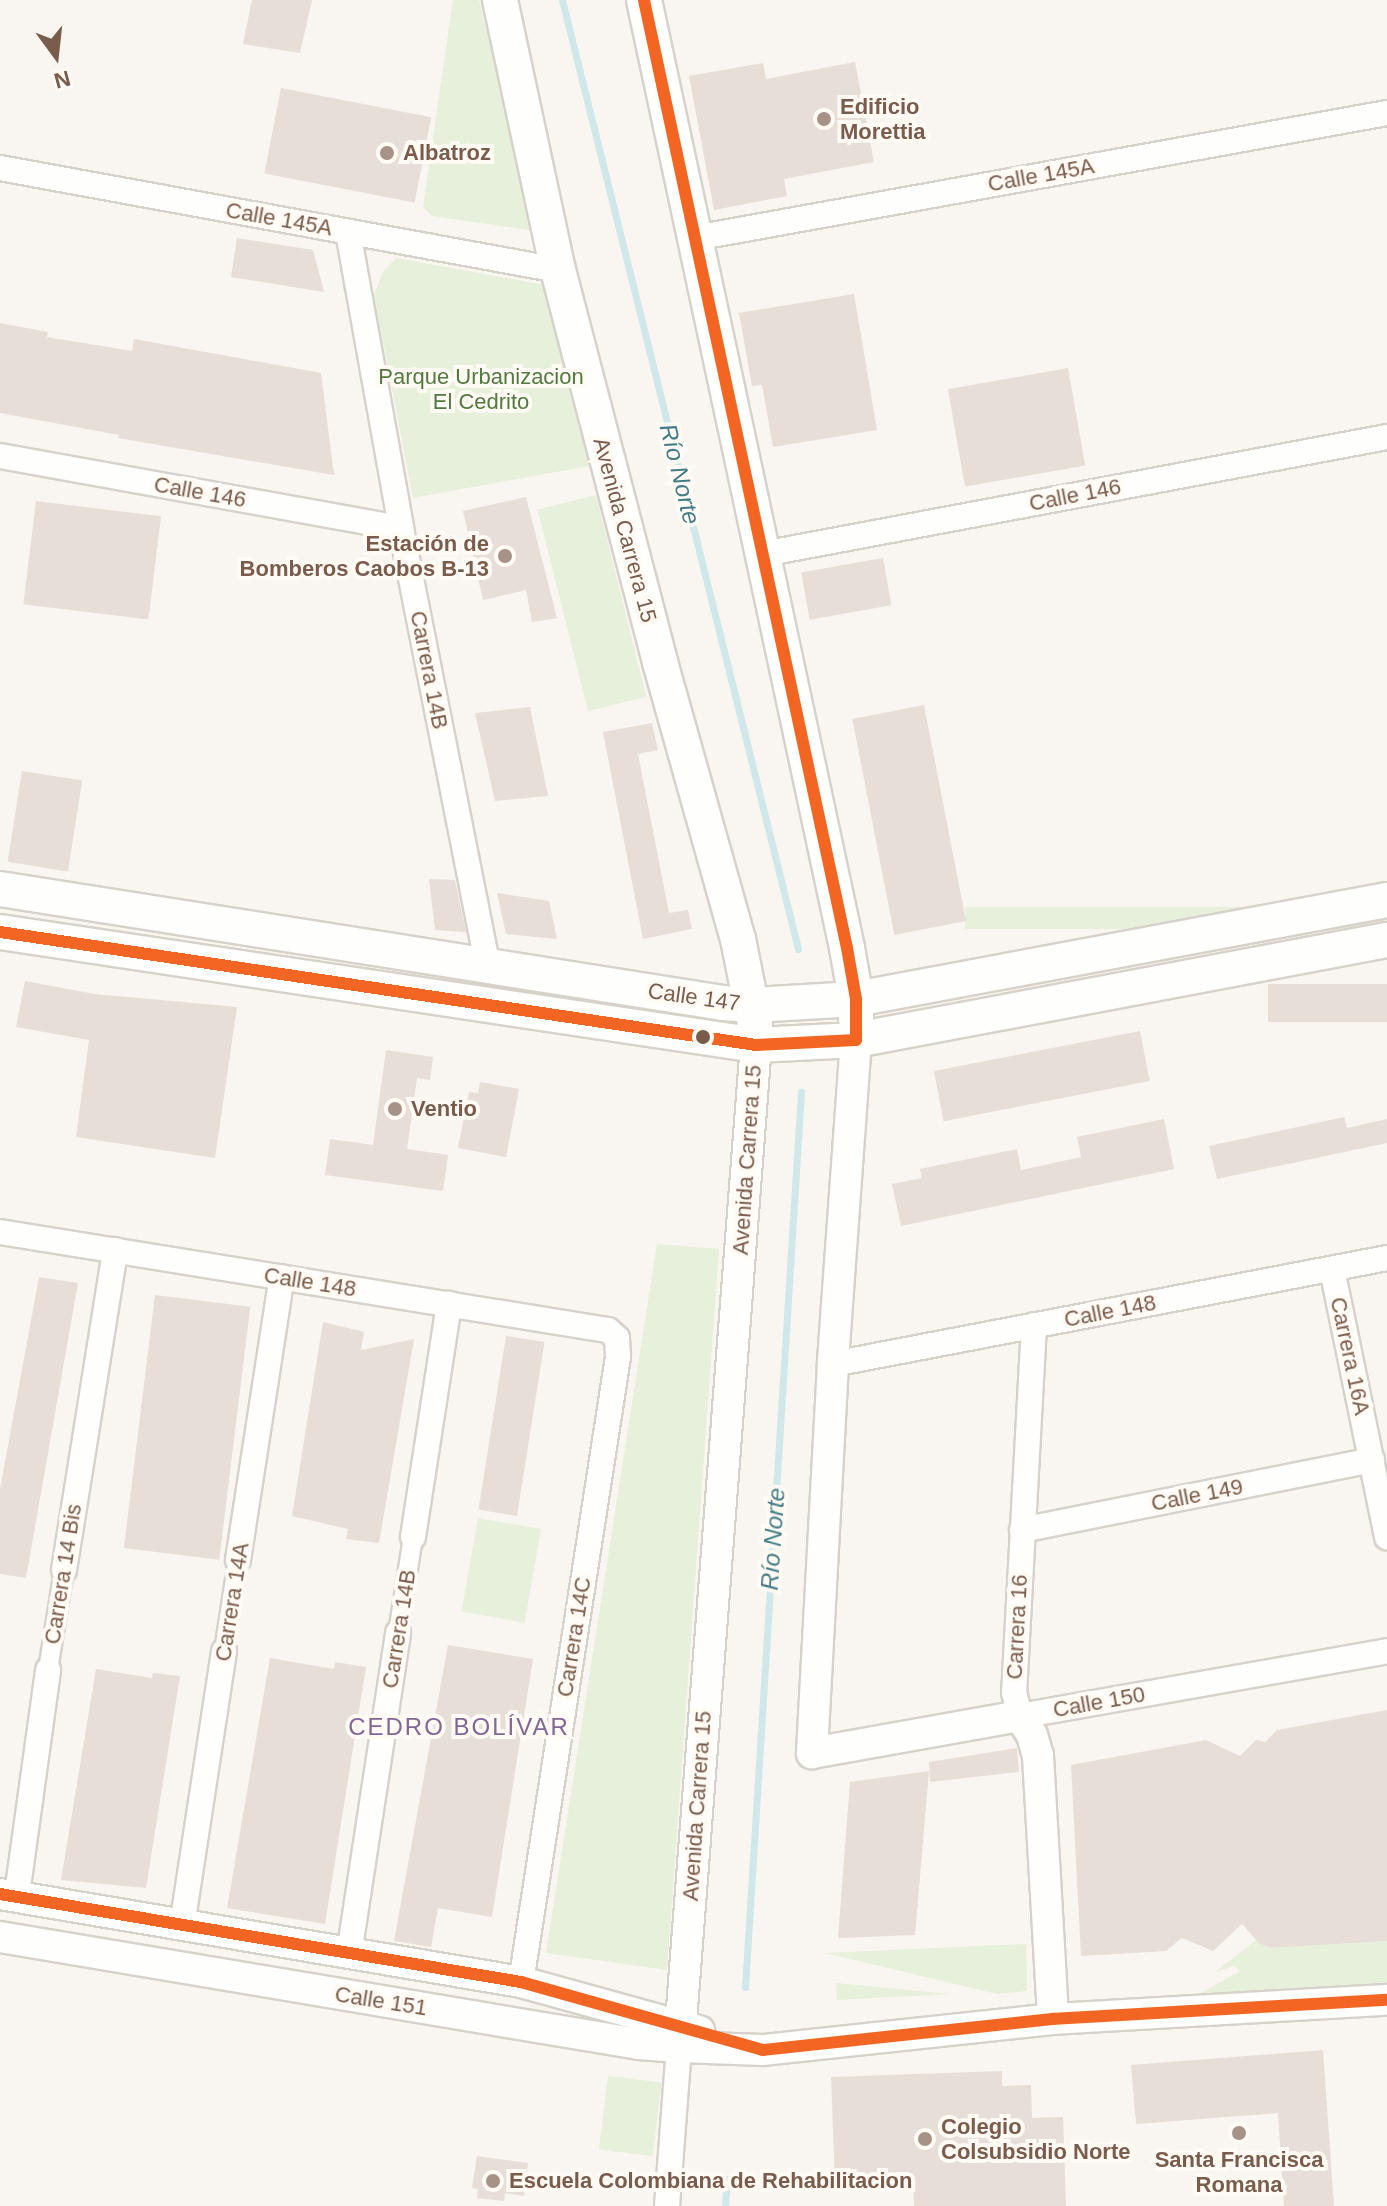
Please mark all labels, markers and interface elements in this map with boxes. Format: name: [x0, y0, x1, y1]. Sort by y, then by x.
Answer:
north arrow: [16, 16, 96, 96]
text: N: [51, 66, 73, 94]
place label: Edificio Morettia: [840, 93, 926, 144]
marker: Edificio Morettia: [815, 110, 833, 128]
place label: Albatroz: [403, 140, 491, 166]
marker: Albatroz: [378, 144, 396, 162]
street label: Calle 145A: [986, 153, 1096, 197]
street label: Calle 145A: [224, 197, 334, 241]
park label: Parque Urbanizacion El Cedrito: [378, 363, 584, 414]
water label: Río Norte: [654, 421, 706, 527]
street label: Avenida Carrera 15: [588, 435, 662, 625]
street label: Calle 146: [152, 471, 248, 513]
street label: Calle 146: [1027, 473, 1123, 517]
place label: Estación de Bomberos Caobos B-13: [240, 530, 489, 582]
marker: Estación de Bomberos Caobos B-13: [496, 547, 514, 565]
street label: Carrera 14B: [405, 609, 453, 731]
street label: Calle 147: [646, 977, 742, 1017]
unlabelled marker: [695, 1029, 711, 1045]
street label: Avenida Carrera 15: [727, 1064, 767, 1256]
place label: Ventio: [411, 1096, 477, 1122]
marker: Ventio: [386, 1100, 404, 1118]
street label: Calle 148: [262, 1262, 358, 1302]
street label: Calle 148: [1062, 1289, 1158, 1333]
street label: Carrera 16A: [1325, 1295, 1375, 1417]
street label: Calle 149: [1149, 1473, 1245, 1517]
water label: Río Norte: [755, 1487, 791, 1591]
street label: Carrera 14 Bis: [39, 1502, 87, 1646]
street label: Carrera 14A: [210, 1541, 254, 1663]
street label: Carrera 14B: [377, 1568, 421, 1690]
street label: Carrera 16: [1001, 1574, 1033, 1680]
street label: Carrera 14C: [551, 1575, 597, 1699]
street label: Calle 150: [1051, 1681, 1147, 1723]
street label: Avenida Carrera 15: [677, 1710, 717, 1902]
district label: CEDRO BOLÍVAR: [348, 1713, 570, 1741]
street label: Calle 151: [333, 1981, 429, 2021]
place label: Colegio Colsubsidio Norte: [941, 2113, 1130, 2164]
marker: Santa Francisca Romana: [1230, 2124, 1248, 2142]
marker: Colegio Colsubsidio Norte: [916, 2130, 934, 2148]
place label: Santa Francisca Romana: [1155, 2146, 1323, 2198]
place label: Escuela Colombiana de Rehabilitacion: [509, 2168, 912, 2194]
marker: Escuela Colombiana de Rehabilitacion: [484, 2172, 502, 2190]

